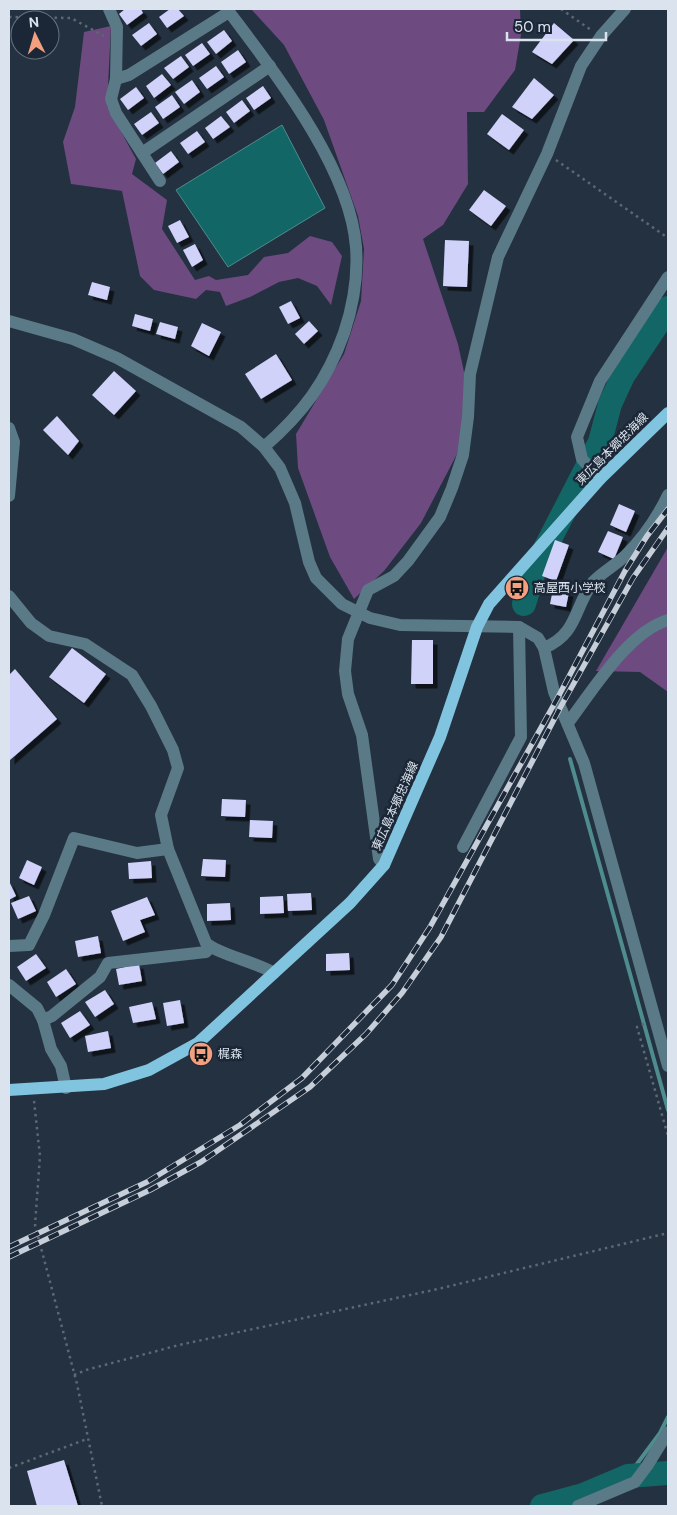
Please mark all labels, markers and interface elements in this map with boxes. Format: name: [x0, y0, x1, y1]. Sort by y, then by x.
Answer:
north arrow: [10, 10, 60, 60]
scale bar: [507, 10, 606, 42]
text: N: [28, 13, 40, 31]
text: 50 m: [514, 17, 551, 37]
street label: 東広島本郷忠海線: [572, 409, 652, 489]
bus stop icon: 高屋西小学校: [504, 575, 530, 601]
place label: 高屋西小学校: [534, 580, 606, 596]
street label: 東広島本郷忠海線: [368, 759, 422, 853]
bus stop icon: 梶森: [188, 1041, 214, 1067]
place label: 梶森: [218, 1046, 242, 1062]

